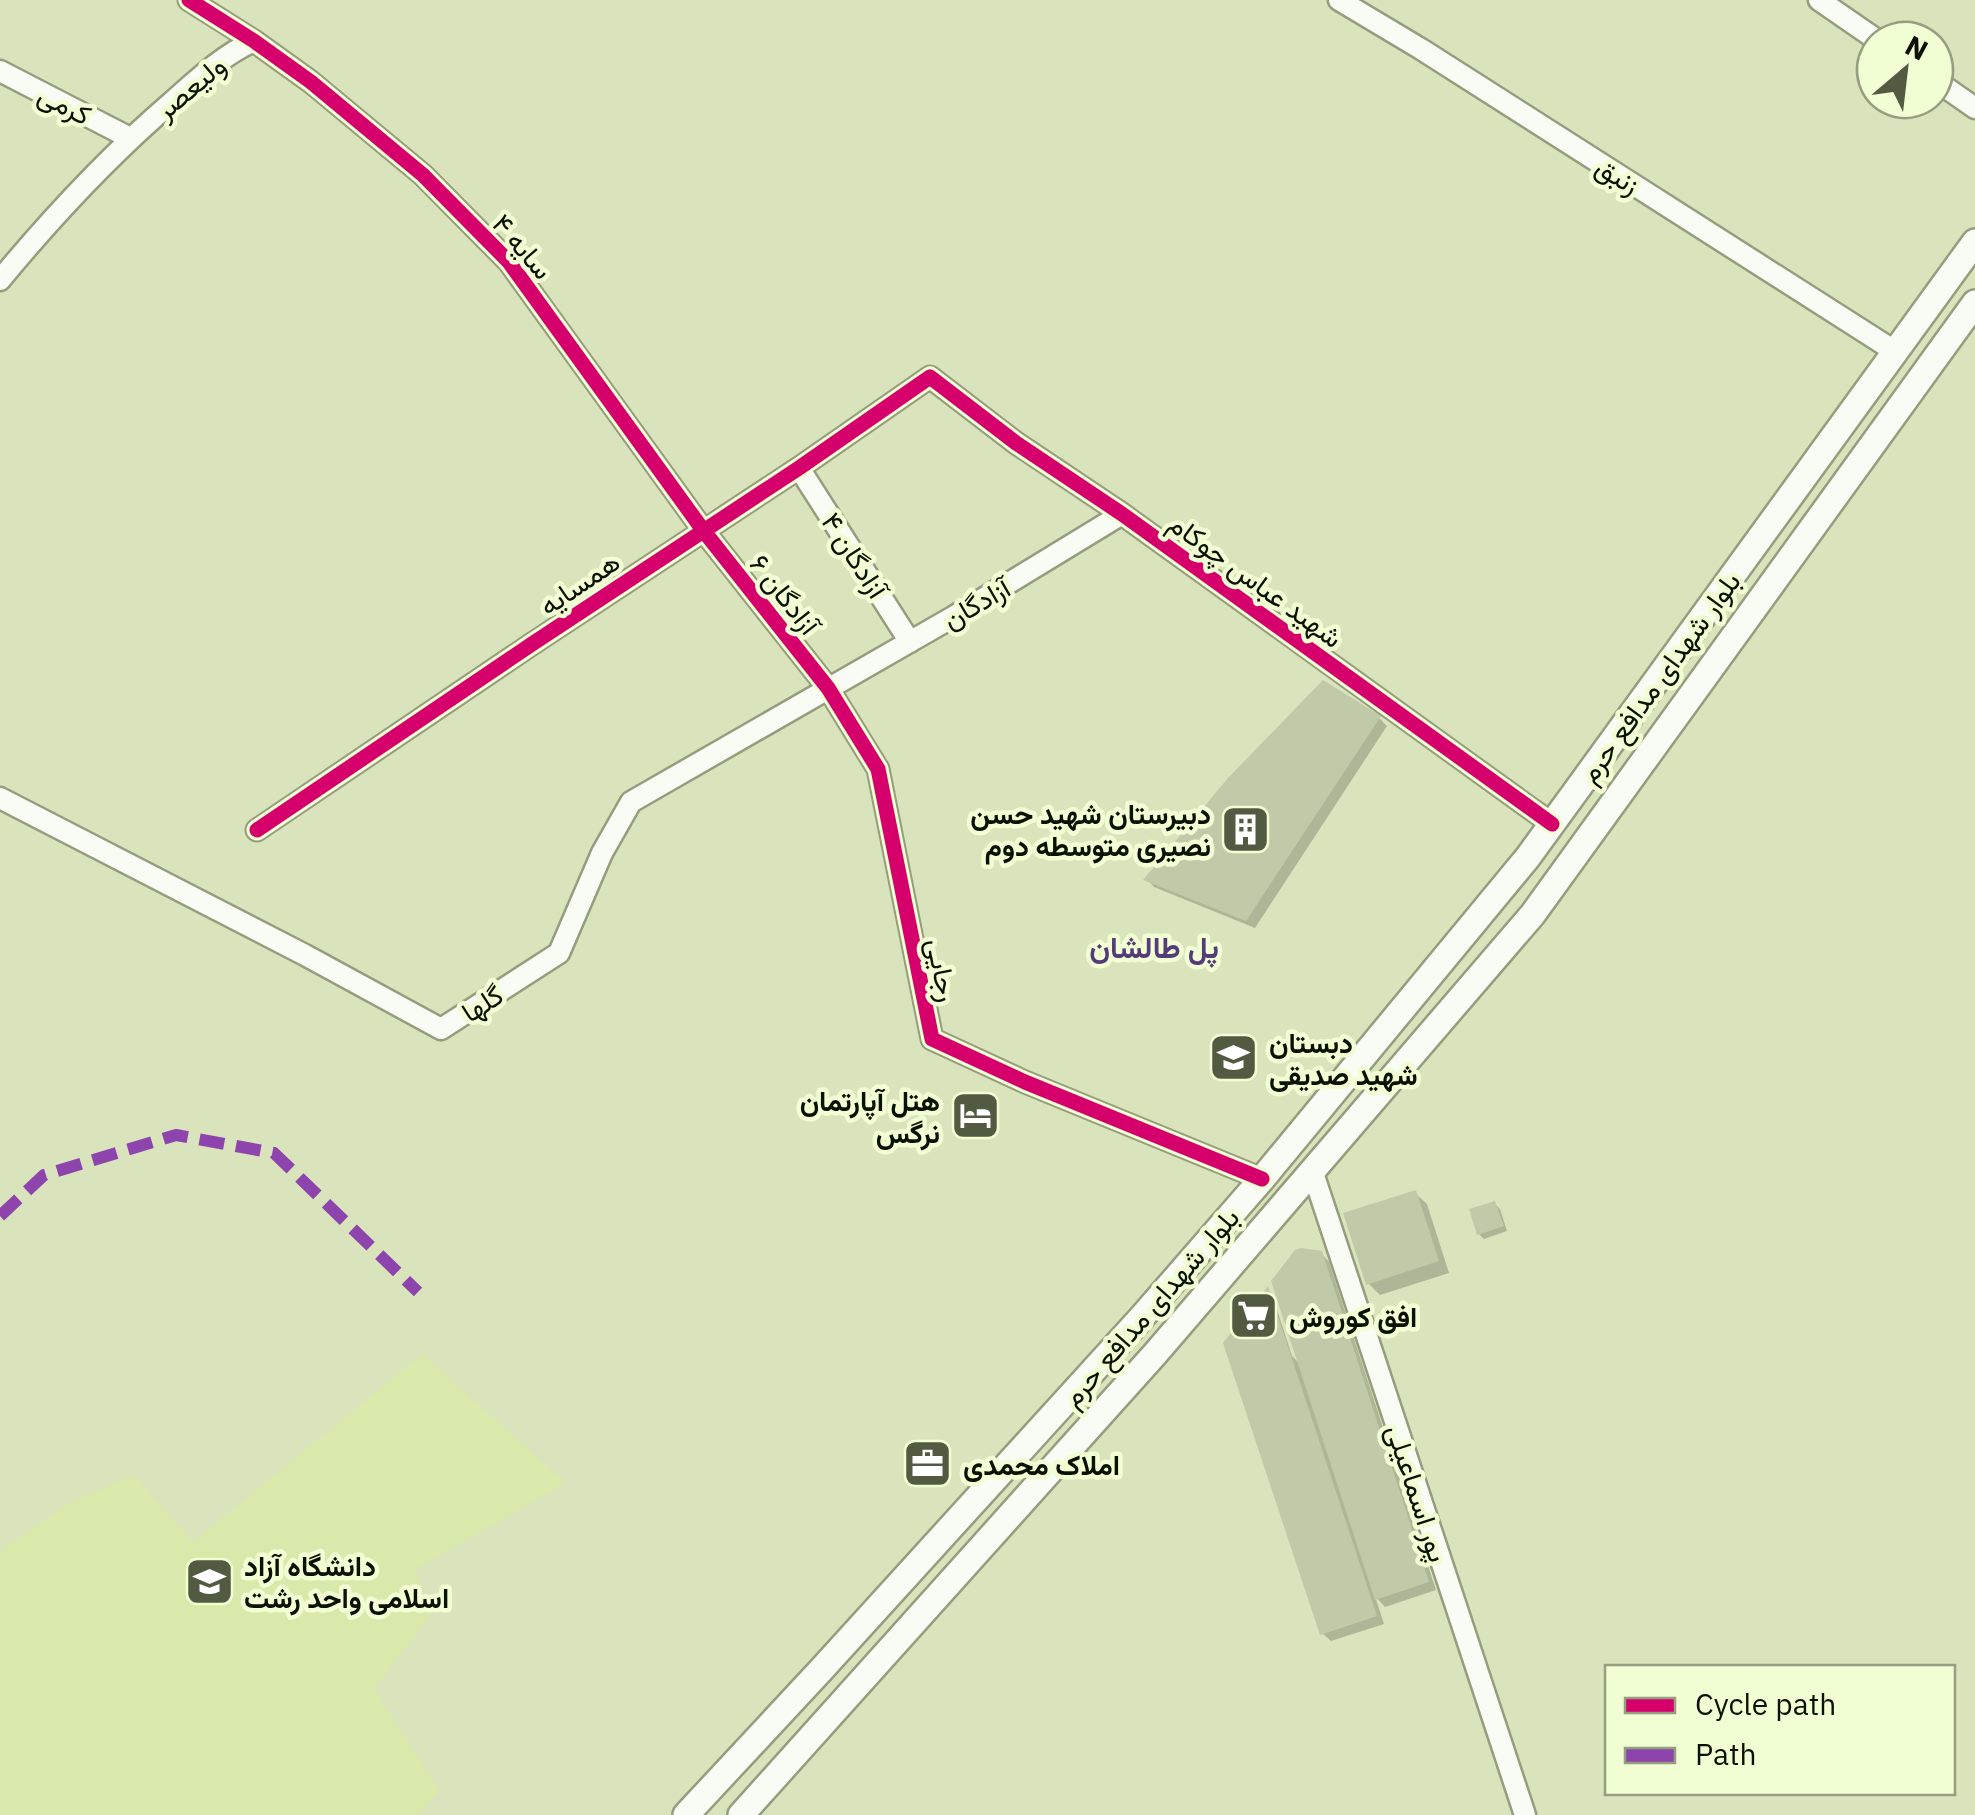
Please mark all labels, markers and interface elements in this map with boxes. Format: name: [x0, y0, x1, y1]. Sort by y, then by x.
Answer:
north arrow: [1855, 20, 1955, 120]
text: N: [1899, 26, 1935, 69]
street label: ولیعصر: [146, 47, 233, 128]
street label: کرمی: [32, 75, 98, 133]
street label: زنبق: [1589, 147, 1647, 203]
street label: سایه ۴: [484, 205, 562, 287]
street label: شهید عباس چوکام: [1161, 504, 1350, 657]
street label: آزادگان ۴: [814, 505, 898, 607]
street label: همسایه: [531, 543, 627, 623]
street label: آزادگان ۶: [742, 546, 830, 644]
street label: بلوار شهدای مدافع حرم: [1570, 564, 1750, 791]
street label: آزادگان: [935, 568, 1019, 637]
place label: دبیرستان شهید حسن نصیری متوسطه دوم: [970, 795, 1211, 865]
building icon: دبیرستان شهید حسن نصیری متوسطه دوم: [1220, 803, 1272, 855]
district label: پل طالشان: [1089, 927, 1219, 968]
street label: رجایی: [919, 935, 967, 1005]
street label: گلها: [454, 976, 510, 1030]
place label: دبستان شهید صدیقی: [1269, 1024, 1418, 1093]
school or university icon: دبستان شهید صدیقی: [1208, 1032, 1260, 1084]
place label: هتل آپارتمان نرگس: [800, 1082, 940, 1151]
hotel icon: هتل آپارتمان نرگس: [949, 1090, 1001, 1142]
street label: بلوار شهدای مدافع حرم: [1053, 1200, 1248, 1416]
supermarket icon: افق کوروش: [1228, 1290, 1280, 1342]
place label: افق کوروش: [1289, 1298, 1417, 1335]
street label: پور اسماعیلی: [1377, 1419, 1458, 1567]
office icon: املاک محمدی: [902, 1438, 954, 1490]
place label: املاک محمدی: [963, 1446, 1120, 1483]
place label: دانشگاه آزاد اسلامی واحد رشت: [244, 1547, 449, 1616]
school or university icon: دانشگاه آزاد اسلامی واحد رشت: [183, 1555, 235, 1607]
legend: [1605, 1665, 1955, 1795]
text: Cycle path: [1695, 1684, 1836, 1723]
text: Path: [1695, 1734, 1756, 1773]

